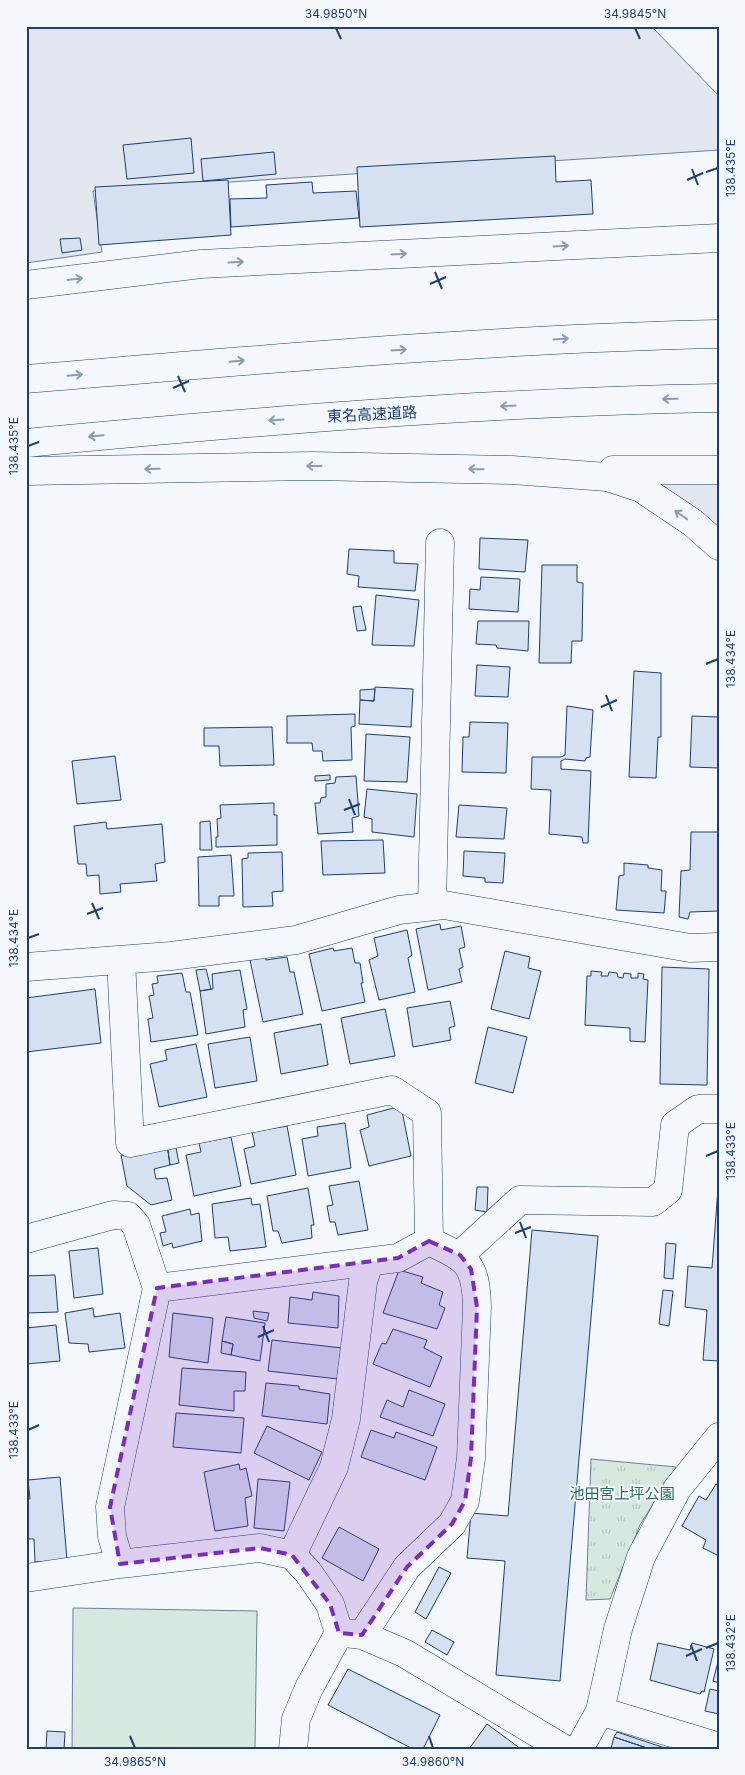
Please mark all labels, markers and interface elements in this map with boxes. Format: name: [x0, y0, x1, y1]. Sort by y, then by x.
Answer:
text: 34.9850°N: [305, 6, 367, 21]
text: 34.9845°N: [604, 6, 666, 21]
text: 138.435°E: [723, 139, 738, 197]
one-way arrow: [553, 241, 569, 250]
one-way arrow: [390, 250, 406, 259]
one-way arrow: [228, 258, 244, 267]
one-way arrow: [66, 274, 82, 284]
one-way arrow: [553, 335, 569, 344]
one-way arrow: [391, 346, 407, 355]
one-way arrow: [229, 357, 245, 366]
one-way arrow: [67, 370, 83, 379]
one-way arrow: [662, 394, 678, 404]
one-way arrow: [500, 401, 516, 411]
street label: 東名高速道路: [327, 402, 417, 426]
one-way arrow: [268, 415, 284, 424]
text: 138.435°E: [6, 417, 21, 475]
one-way arrow: [89, 431, 105, 441]
one-way arrow: [306, 461, 322, 471]
one-way arrow: [144, 464, 160, 474]
one-way arrow: [469, 464, 485, 474]
one-way arrow: [674, 510, 688, 520]
text: 138.434°E: [723, 630, 738, 688]
text: 138.434°E: [6, 909, 21, 967]
text: 138.433°E: [723, 1122, 738, 1180]
text: 138.433°E: [6, 1401, 21, 1459]
park label: 池田宮上坪公園: [569, 1484, 675, 1503]
text: 138.432°E: [723, 1614, 738, 1672]
text: 34.9865°N: [104, 1754, 166, 1769]
text: 34.9860°N: [402, 1754, 464, 1769]

